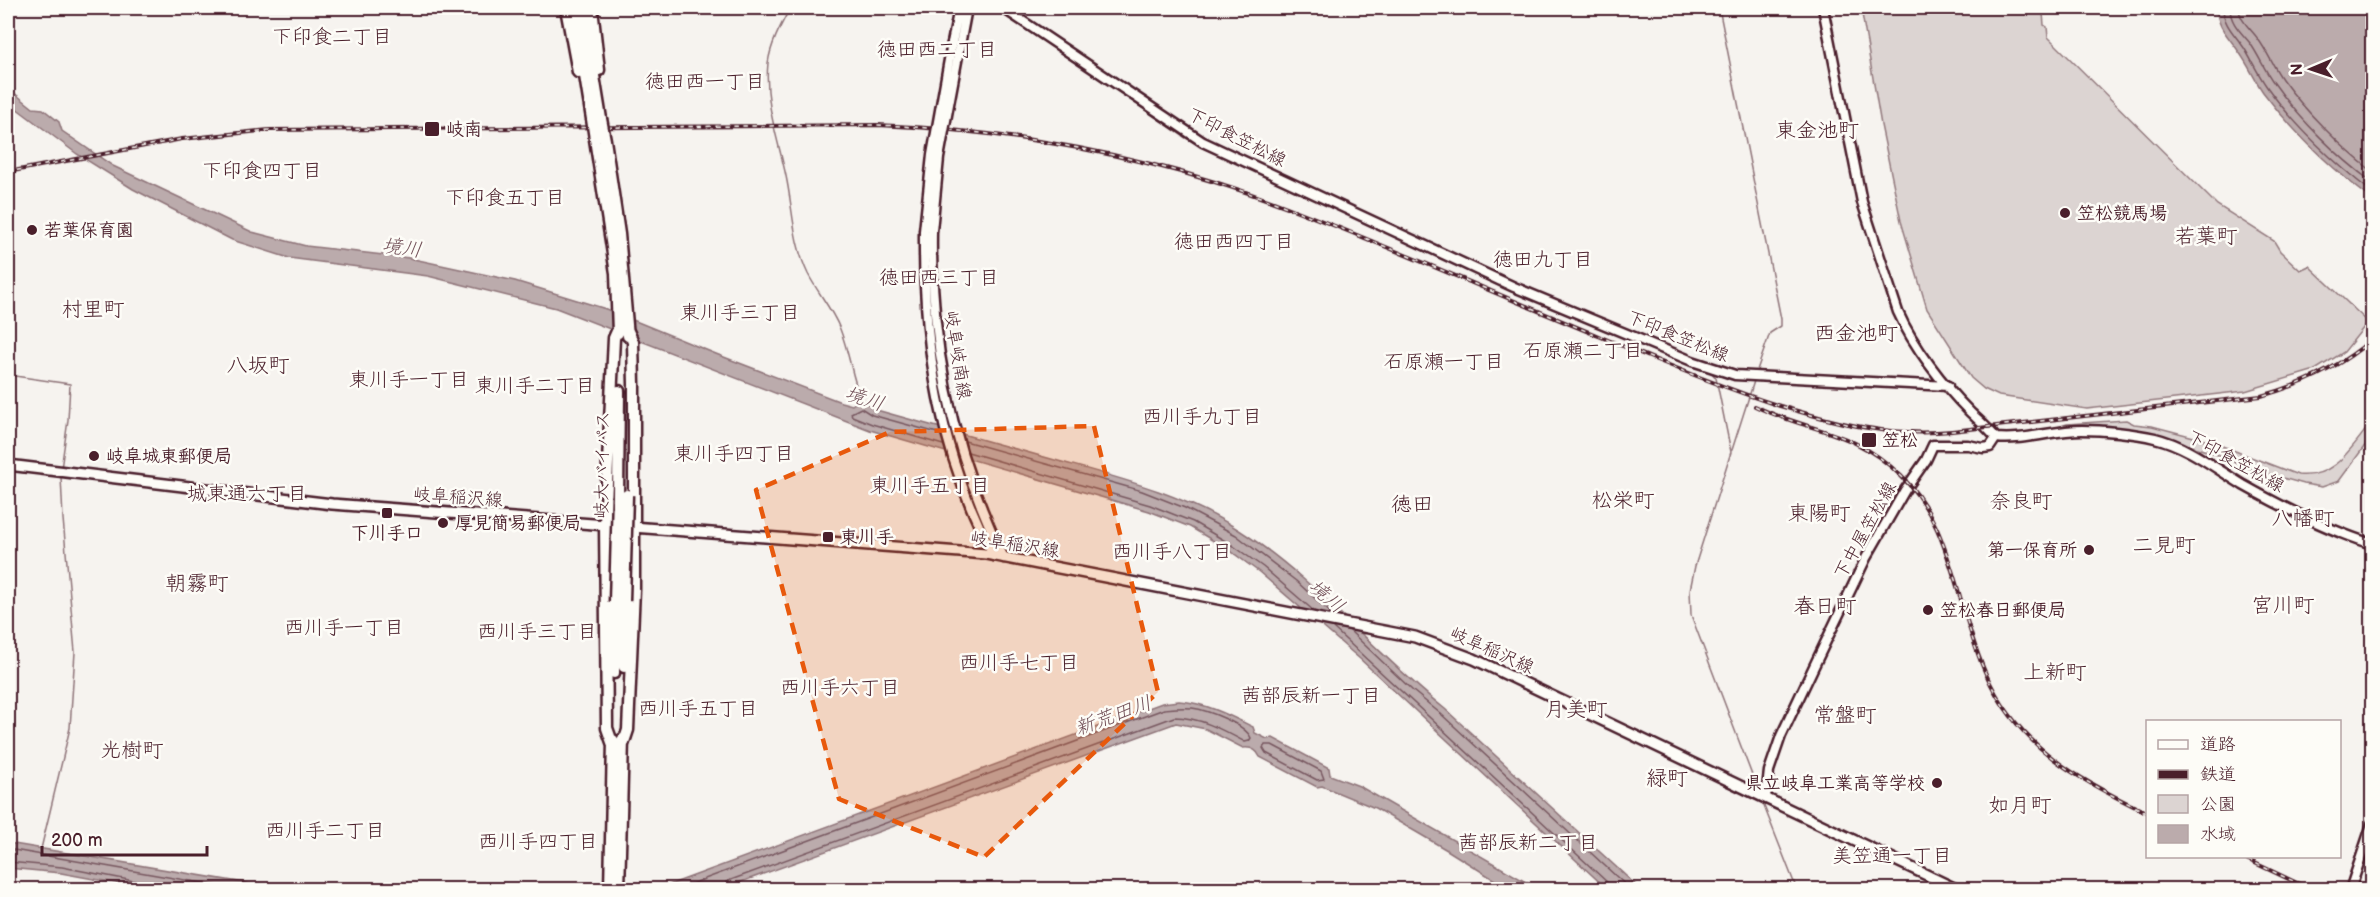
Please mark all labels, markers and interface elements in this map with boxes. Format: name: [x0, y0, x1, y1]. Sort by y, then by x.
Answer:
district label: 下印食二丁目: [272, 25, 392, 49]
district label: 徳田西二丁目: [877, 38, 997, 62]
north arrow: [2281, 39, 2341, 99]
text: N: [2288, 63, 2307, 76]
district label: 徳田西一丁目: [645, 70, 765, 94]
street label: 下印食笠松線: [1184, 104, 1290, 171]
district label: 東金池町: [1775, 118, 1859, 143]
place label: 岐南: [446, 119, 482, 140]
marker: 岐南: [423, 120, 441, 138]
district label: 下印食四丁目: [202, 159, 322, 183]
district label: 下印食五丁目: [445, 186, 565, 210]
place label: 笠松競馬場: [2077, 203, 2167, 224]
marker: 笠松競馬場: [2058, 206, 2072, 220]
place label: 若葉保育園: [44, 220, 134, 241]
marker: 若葉保育園: [25, 223, 39, 237]
district label: 若葉町: [2175, 224, 2238, 249]
district label: 徳田西四丁目: [1174, 230, 1294, 254]
water label: 境川: [380, 233, 423, 263]
district label: 徳田九丁目: [1493, 248, 1593, 272]
district label: 徳田西三丁目: [879, 266, 999, 290]
district label: 村里町: [62, 297, 125, 322]
district label: 東川手三丁目: [680, 301, 800, 325]
street label: 下印食笠松線: [1624, 306, 1732, 366]
street label: 岐阜岐南線: [940, 309, 975, 401]
district label: 西金池町: [1814, 321, 1898, 346]
district label: 石原瀬二丁目: [1523, 339, 1643, 363]
district label: 石原瀬一丁目: [1384, 350, 1504, 374]
district label: 八坂町: [227, 353, 290, 378]
district label: 東川手一丁目: [349, 368, 469, 392]
district label: 東川手二丁目: [475, 374, 595, 398]
water label: 境川: [842, 381, 887, 417]
district label: 西川手九丁目: [1142, 405, 1262, 429]
street label: 岐大バイパス: [591, 411, 614, 519]
street label: 下印食笠松線: [2183, 426, 2288, 497]
place label: 笠松: [1882, 430, 1918, 451]
marker: 笠松: [1860, 431, 1878, 449]
district label: 東川手四丁目: [674, 442, 794, 466]
place label: 岐阜城東郵便局: [106, 446, 232, 467]
marker: 岐阜城東郵便局: [87, 449, 101, 463]
district label: 東川手五丁目: [870, 474, 990, 498]
street label: 下中屋笠松線: [1830, 478, 1901, 583]
district label: 城東通六丁目: [187, 482, 307, 506]
street label: 岐阜稲沢線: [412, 484, 504, 511]
district label: 松栄町: [1592, 488, 1655, 513]
district label: 奈良町: [1990, 489, 2053, 514]
district label: 徳田: [1391, 492, 1433, 517]
district label: 東陽町: [1788, 501, 1851, 526]
marker: 下川手口: [380, 506, 394, 520]
district label: 八幡町: [2272, 506, 2335, 531]
place label: 厚見簡易郵便局: [455, 513, 581, 534]
marker: 厚見簡易郵便局: [436, 516, 450, 530]
place label: 下川手口: [351, 523, 423, 544]
place label: 東川手: [840, 527, 894, 548]
street label: 岐阜稲沢線: [969, 527, 1061, 562]
marker: 東川手: [821, 530, 835, 544]
district label: 二見町: [2133, 533, 2196, 558]
district label: 西川手八丁目: [1112, 540, 1232, 564]
place label: 第一保育所: [1987, 540, 2077, 561]
marker: 第一保育所: [2082, 543, 2096, 557]
district label: 朝霧町: [166, 571, 229, 596]
water label: 境川: [1303, 575, 1349, 619]
district label: 宮川町: [2252, 593, 2315, 618]
district label: 春日町: [1794, 594, 1857, 619]
place label: 笠松春日郵便局: [1940, 600, 2066, 621]
marker: 笠松春日郵便局: [1921, 603, 1935, 617]
district label: 西川手一丁目: [284, 616, 404, 640]
district label: 西川手三丁目: [477, 620, 597, 644]
street label: 岐阜稲沢線: [1446, 623, 1537, 678]
district label: 西川手七丁目: [959, 651, 1079, 675]
district label: 上新町: [2024, 660, 2087, 685]
district label: 西川手六丁目: [780, 676, 900, 700]
district label: 茜部辰新一丁目: [1241, 684, 1381, 708]
water label: 新荒田川: [1072, 691, 1155, 741]
district label: 西川手五丁目: [638, 697, 758, 721]
district label: 月美町: [1545, 697, 1608, 722]
district label: 常盤町: [1814, 703, 1877, 728]
legend: [2146, 720, 2341, 858]
text: 道路: [2200, 734, 2236, 755]
district label: 光樹町: [101, 738, 164, 763]
text: 鉄道: [2200, 764, 2236, 785]
district label: 緑町: [1646, 766, 1688, 791]
place label: 県立岐阜工業高等学校: [1745, 773, 1925, 794]
marker: 県立岐阜工業高等学校: [1930, 776, 1944, 790]
district label: 如月町: [1989, 793, 2052, 818]
text: 公園: [2200, 794, 2236, 815]
scale bar: [42, 819, 207, 857]
district label: 西川手二丁目: [265, 819, 385, 843]
text: 水域: [2200, 824, 2236, 845]
text: 200 m: [51, 830, 103, 851]
district label: 西川手四丁目: [478, 830, 598, 854]
district label: 茜部辰新二丁目: [1458, 831, 1598, 855]
district label: 美笠通一丁目: [1832, 844, 1952, 868]

